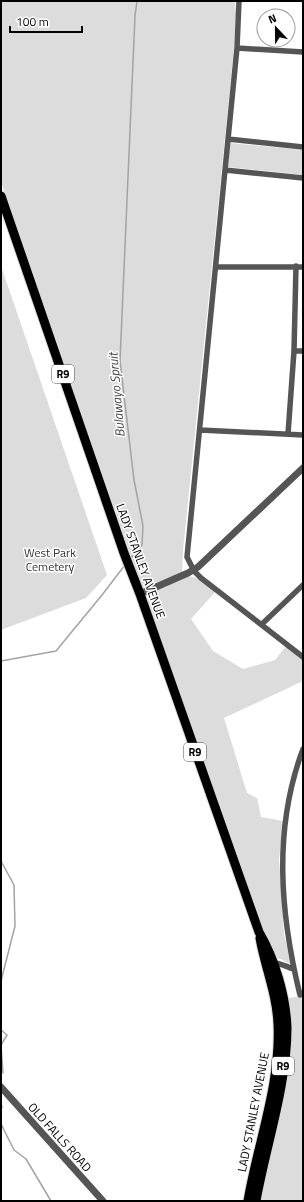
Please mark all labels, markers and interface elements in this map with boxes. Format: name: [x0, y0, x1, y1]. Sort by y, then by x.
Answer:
scale bar: [10, 8, 82, 34]
north arrow: [256, 8, 296, 48]
text: N: [266, 10, 279, 28]
text: 100 m: [16, 12, 49, 31]
water label: Bulawayo Spruit: [102, 350, 130, 438]
road number: R9: [52, 365, 74, 383]
street label: LADY STANLEY AVENUE: [111, 501, 171, 622]
park label: West Park Cemetery: [24, 543, 76, 576]
road number: R9: [184, 743, 206, 761]
street label: LADY STANLEY AVENUE: [232, 1050, 274, 1173]
road number: R9: [272, 1057, 294, 1075]
street label: OLD FALLS ROAD: [24, 1098, 97, 1176]

